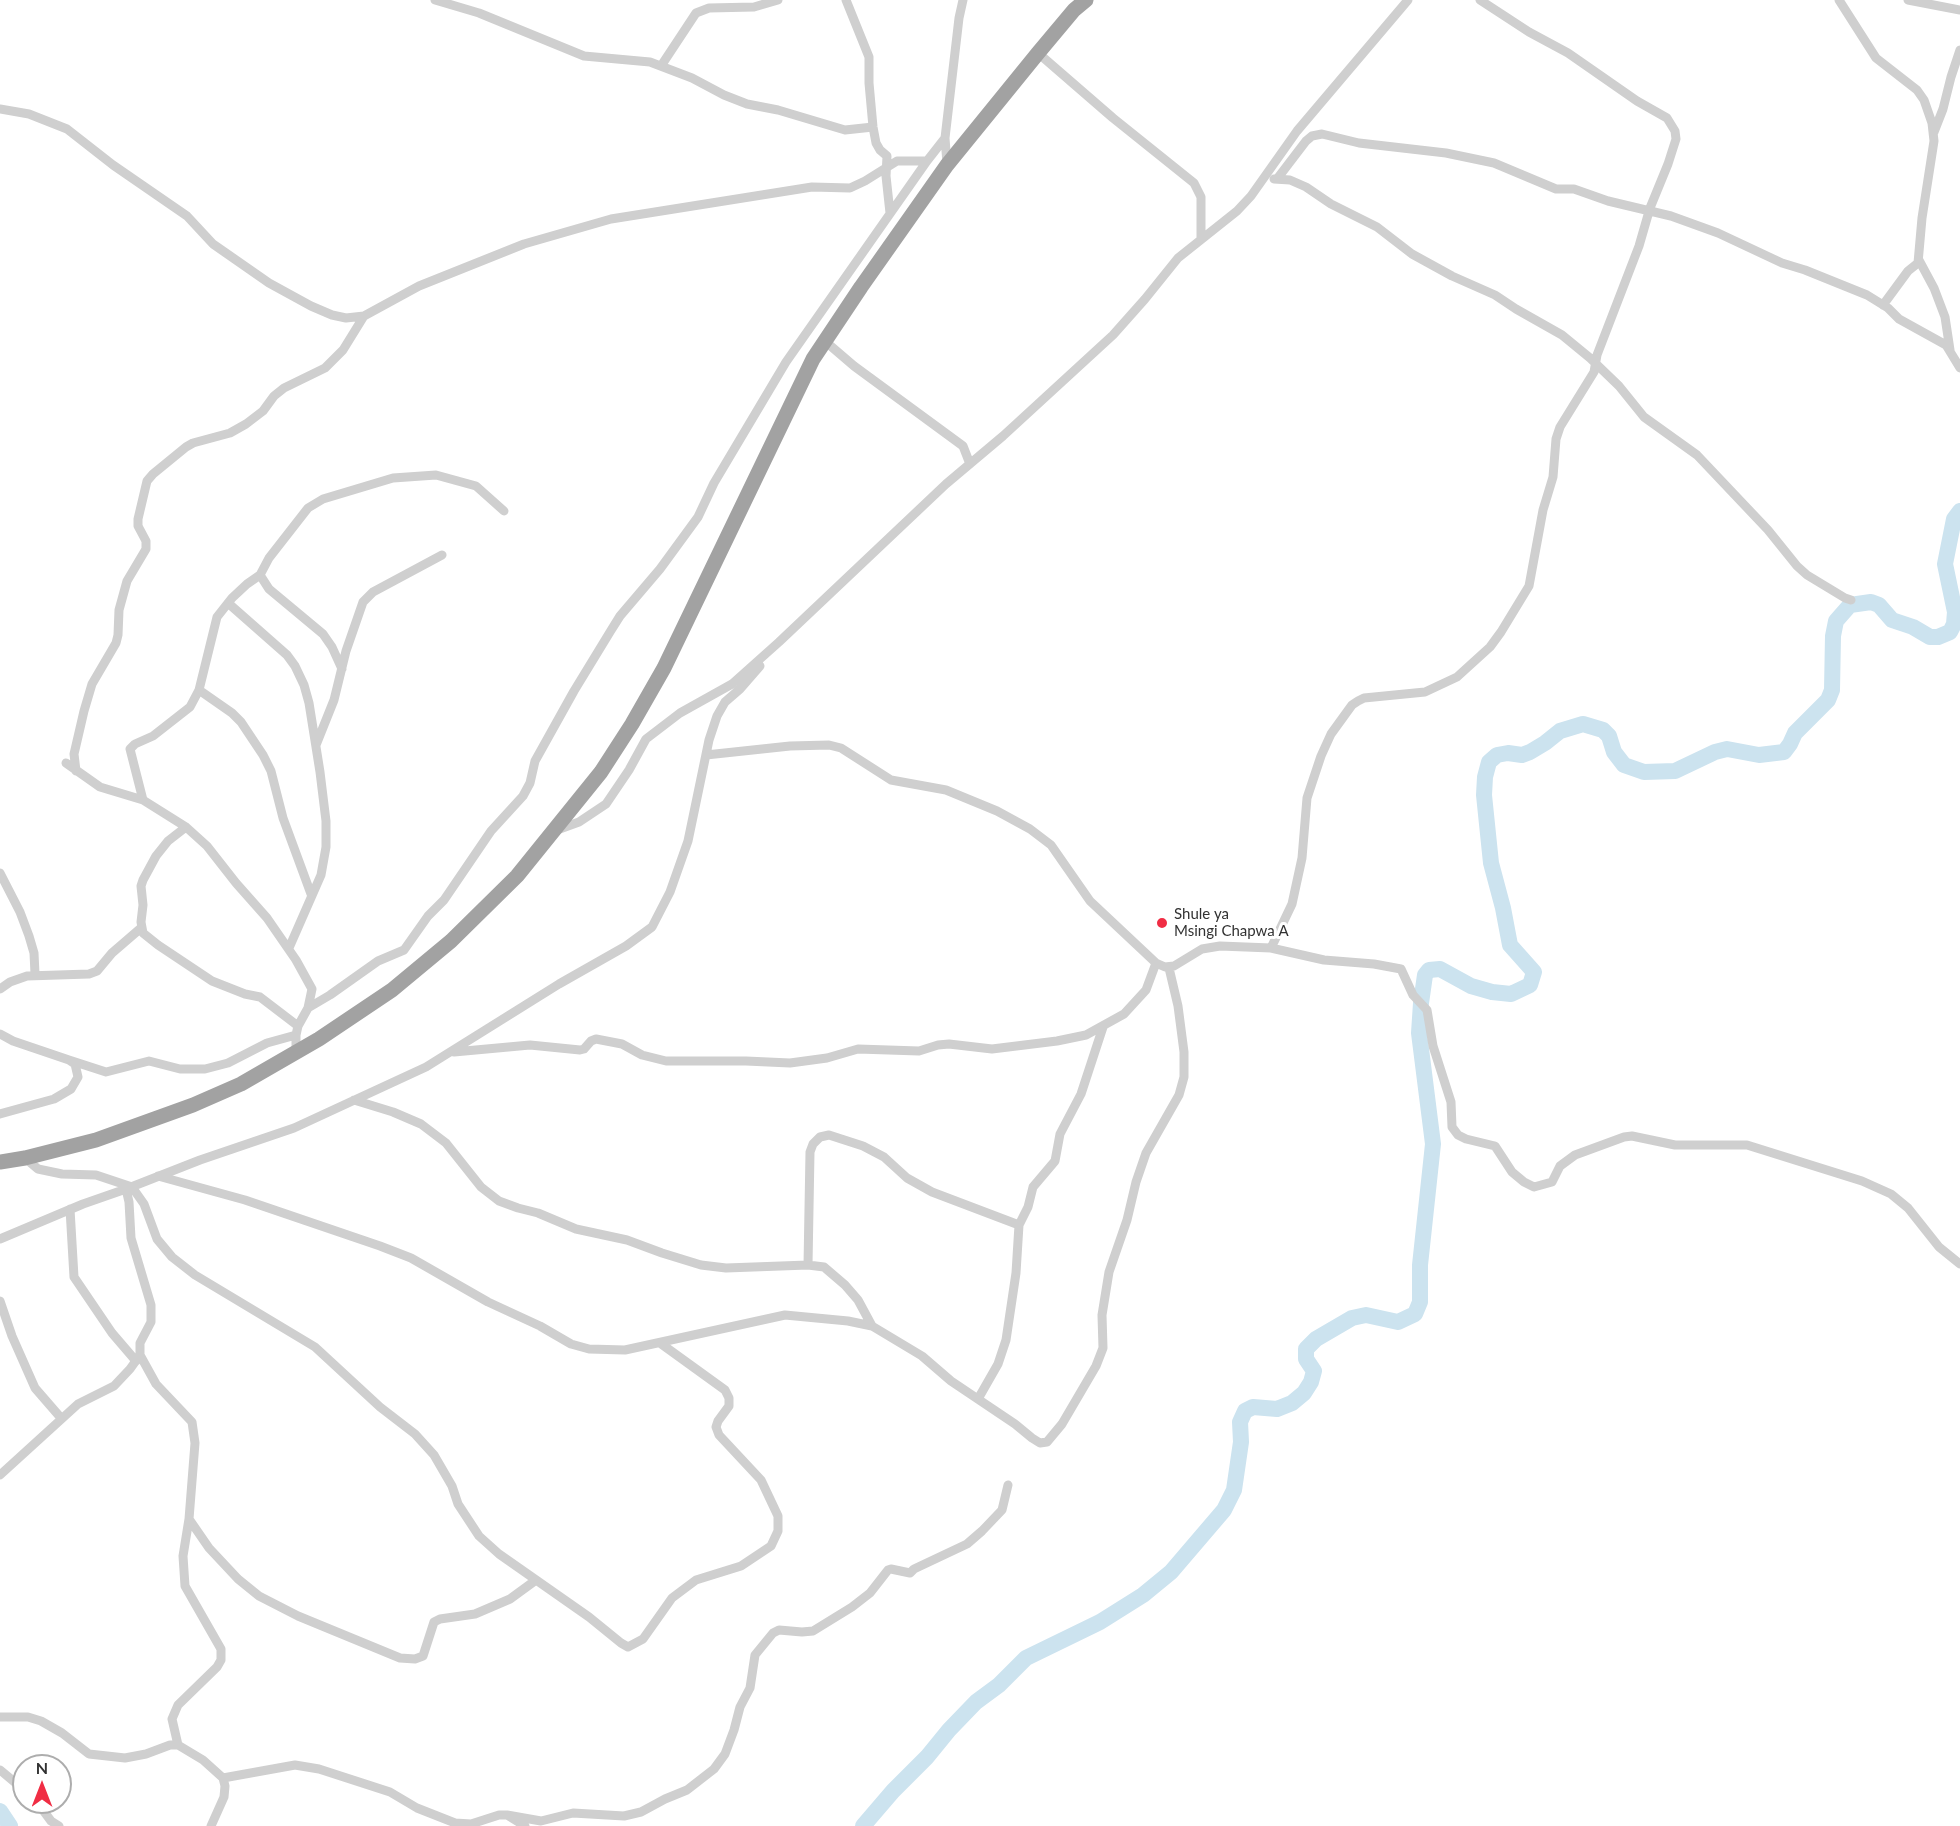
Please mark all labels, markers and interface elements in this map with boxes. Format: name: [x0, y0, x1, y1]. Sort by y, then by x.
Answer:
place label: Shule ya Msingi Chapwa A: [1174, 905, 1289, 940]
marker: Shule ya Msingi Chapwa A: [1155, 916, 1169, 930]
north arrow: [12, 1754, 72, 1814]
text: N: [36, 1758, 48, 1777]

